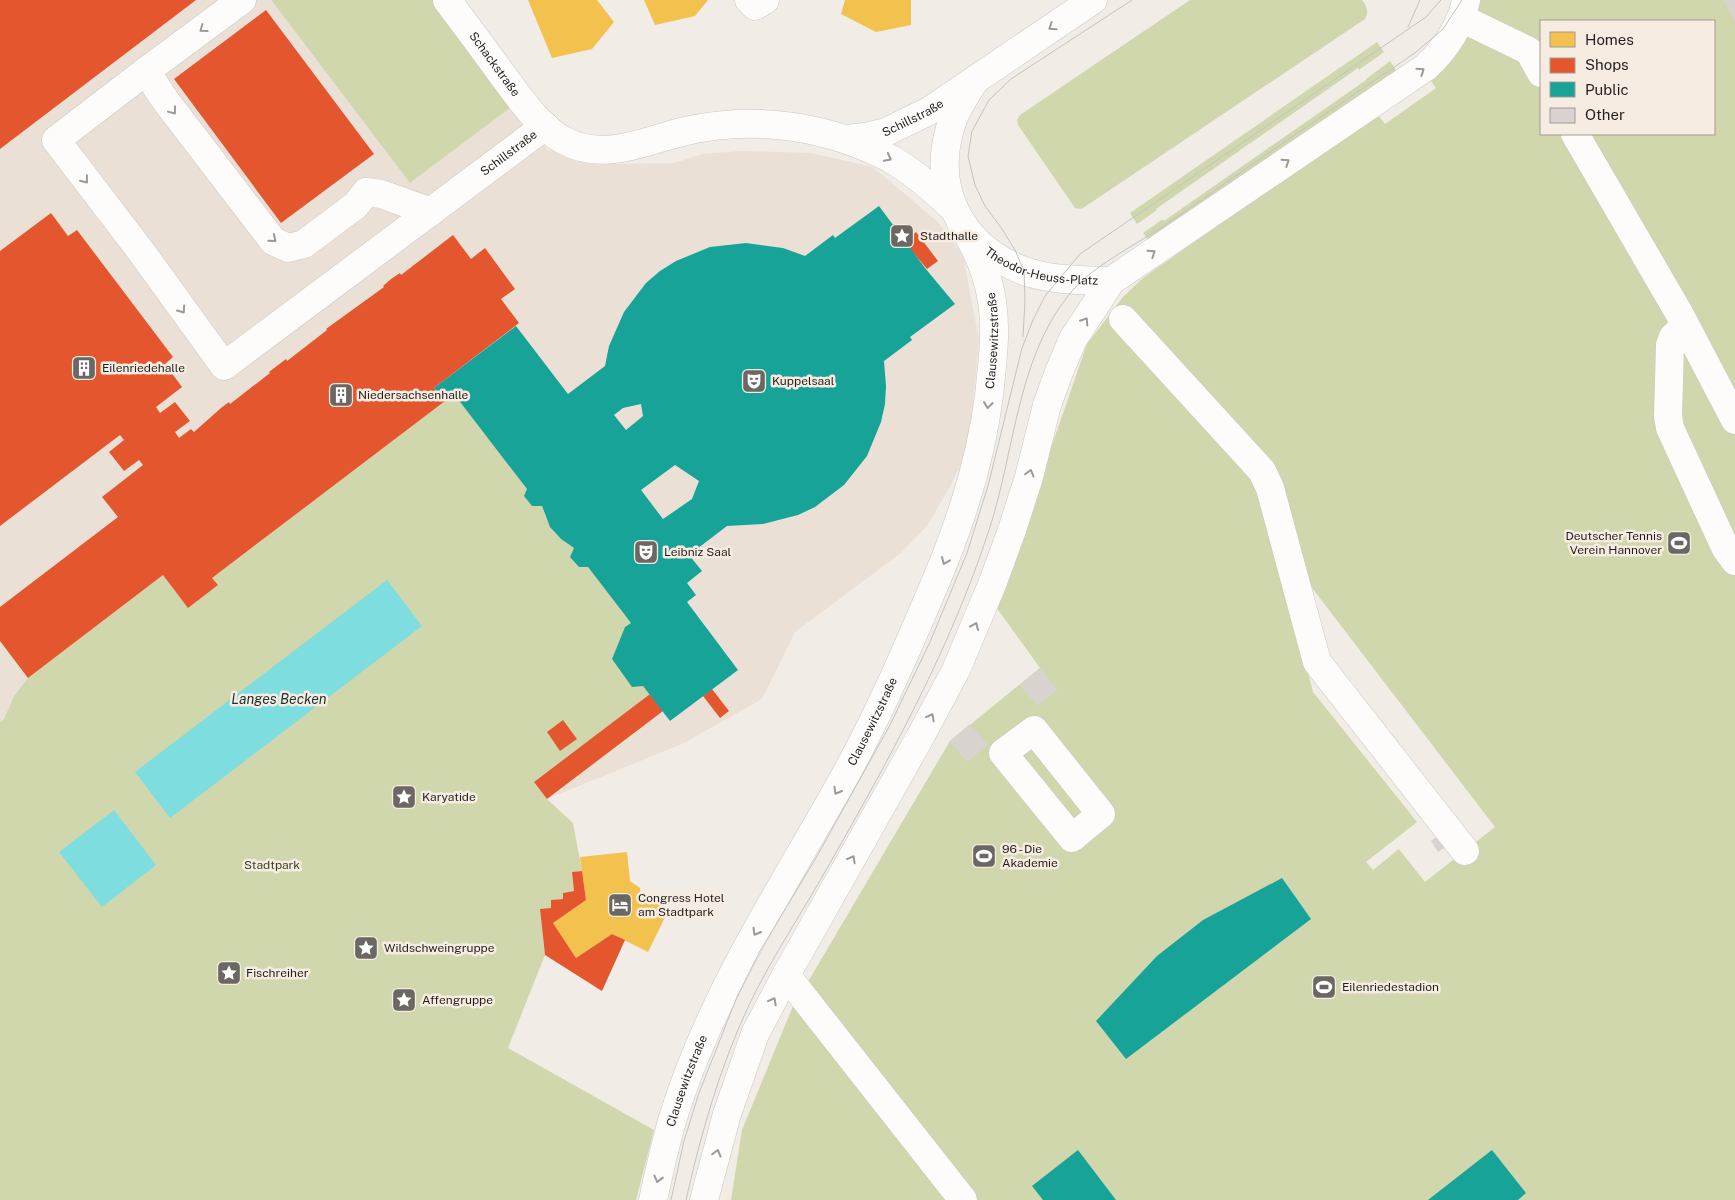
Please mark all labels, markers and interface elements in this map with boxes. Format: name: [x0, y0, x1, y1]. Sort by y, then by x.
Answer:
legend: [1540, 20, 1715, 135]
one-way arrow: [1048, 21, 1058, 30]
one-way arrow: [199, 23, 209, 32]
street label: Schackstraße: [466, 29, 523, 100]
text: Homes: [1585, 31, 1634, 48]
text: Shops: [1585, 56, 1629, 73]
one-way arrow: [1415, 68, 1425, 77]
text: Public: [1585, 81, 1629, 98]
street label: Schillstraße: [880, 96, 946, 140]
one-way arrow: [168, 105, 176, 114]
text: Other: [1585, 106, 1625, 123]
street label: Schillstraße: [478, 127, 540, 179]
one-way arrow: [883, 152, 892, 162]
one-way arrow: [1280, 159, 1290, 168]
one-way arrow: [79, 174, 88, 183]
place icon: Stadthalle: [889, 223, 915, 249]
place label: Stadthalle: [920, 229, 978, 243]
one-way arrow: [268, 233, 277, 242]
street label: Theodor-Heuss-Platz: [982, 244, 1098, 288]
one-way arrow: [1146, 250, 1155, 259]
street label: Clausewitzstraße: [983, 291, 1001, 390]
one-way arrow: [176, 304, 185, 313]
one-way arrow: [1079, 317, 1088, 327]
building icon: Eilenriedehalle: [71, 355, 97, 381]
place label: Eilenriedehalle: [102, 361, 185, 375]
theatre icon: Kuppelsaal: [741, 368, 767, 394]
place label: Kuppelsaal: [772, 374, 835, 388]
building icon: Niedersachsenhalle: [328, 382, 354, 408]
place label: Niedersachsenhalle: [358, 388, 469, 402]
one-way arrow: [983, 401, 994, 409]
one-way arrow: [1024, 468, 1035, 477]
place label: Deutscher Tennis Verein Hannover: [1565, 529, 1662, 557]
sports icon: Deutscher Tennis Verein Hannover: [1666, 530, 1692, 556]
theatre icon: Leibniz Saal: [633, 539, 659, 565]
place label: Leibniz Saal: [664, 545, 732, 559]
one-way arrow: [941, 556, 952, 565]
one-way arrow: [969, 622, 979, 631]
street label: Clausewitzstraße: [845, 675, 900, 768]
water label: Langes Becken: [231, 691, 327, 707]
one-way arrow: [925, 713, 935, 722]
place icon: Karyatide: [391, 784, 417, 810]
one-way arrow: [833, 785, 843, 794]
place label: Karyatide: [422, 790, 476, 804]
place label: 96 - Die Akademie: [1002, 842, 1058, 870]
sports icon: 96 - Die Akademie: [971, 843, 997, 869]
one-way arrow: [846, 855, 856, 864]
park label: Stadtpark: [244, 858, 300, 872]
place label: Congress Hotel am Stadtpark: [638, 891, 725, 919]
hotel icon: Congress Hotel am Stadtpark: [607, 892, 633, 918]
one-way arrow: [753, 926, 763, 935]
place icon: Wildschweingruppe: [353, 935, 379, 961]
place label: Wildschweingruppe: [384, 941, 495, 955]
place icon: Fischreiher: [216, 960, 242, 986]
place label: Fischreiher: [246, 966, 309, 980]
sports icon: Eilenriedestadion: [1311, 974, 1337, 1000]
place label: Eilenriedestadion: [1342, 980, 1439, 994]
place icon: Affengruppe: [391, 987, 417, 1013]
place label: Affengruppe: [422, 993, 493, 1007]
one-way arrow: [767, 997, 777, 1006]
street label: Clausewitzstraße: [664, 1033, 710, 1128]
one-way arrow: [711, 1149, 721, 1157]
one-way arrow: [653, 1175, 664, 1184]

